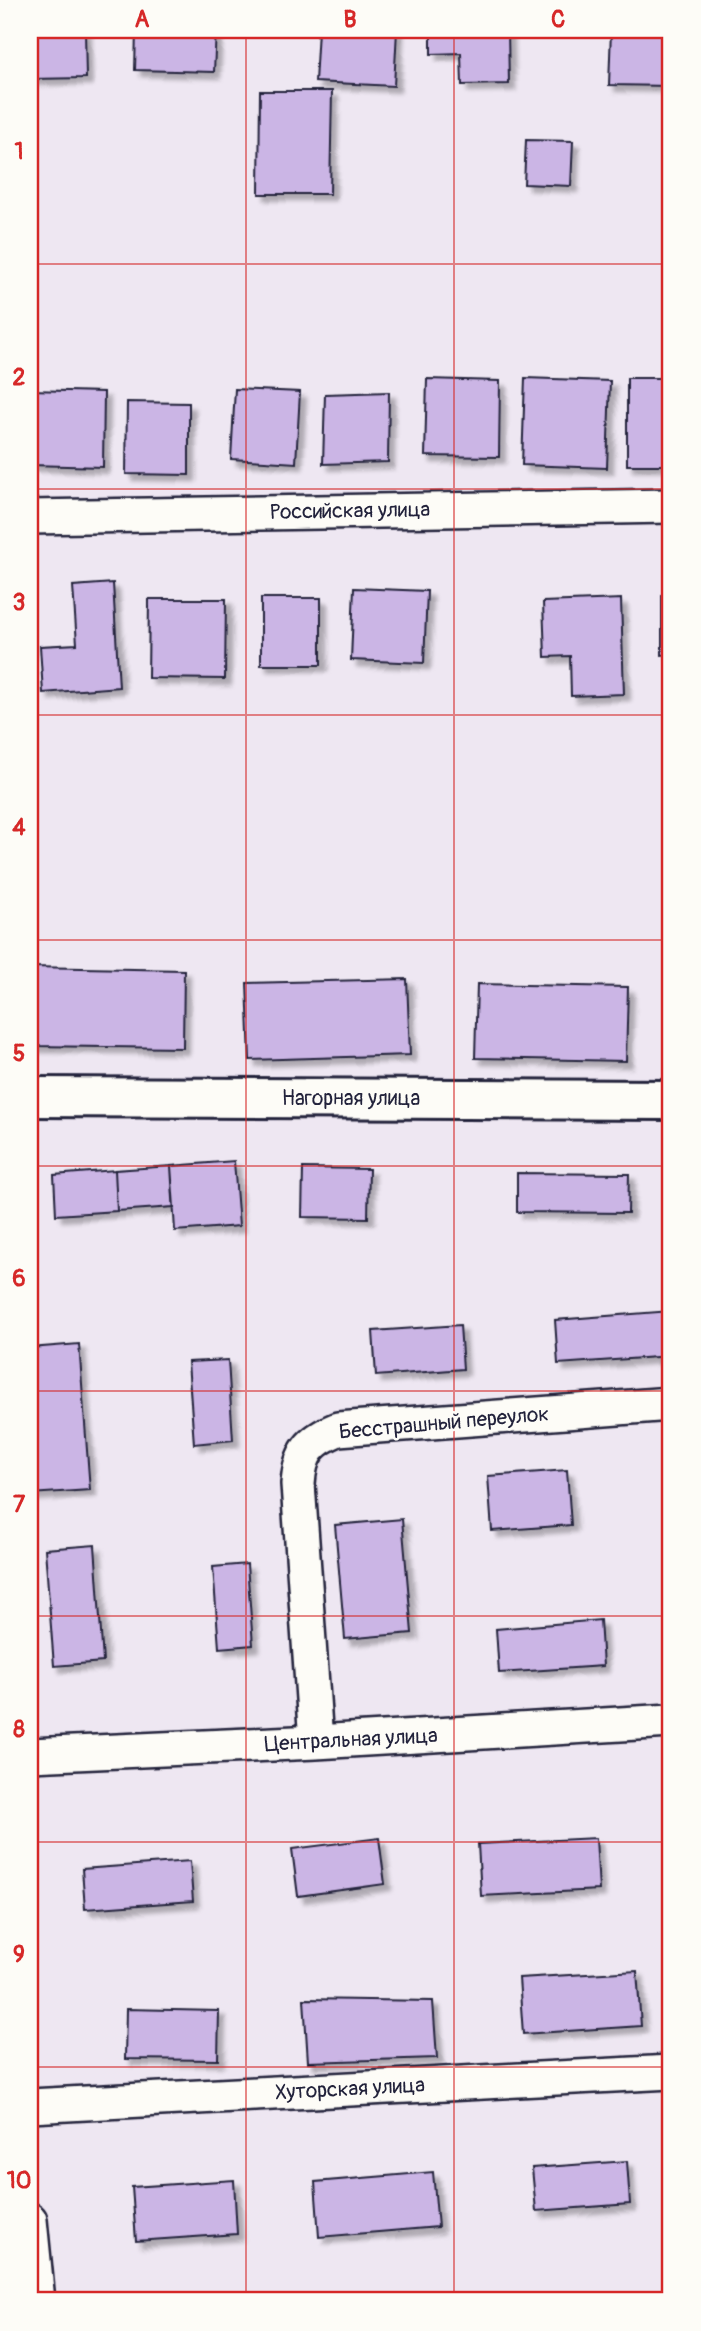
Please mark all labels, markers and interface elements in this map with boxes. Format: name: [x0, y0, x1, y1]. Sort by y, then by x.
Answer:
text: A: [135, 5, 150, 34]
text: B: [343, 5, 357, 34]
text: C: [551, 5, 565, 34]
text: 1: [15, 137, 24, 166]
text: 2: [13, 363, 26, 392]
street label: Российская улица: [270, 496, 430, 526]
text: 3: [13, 588, 25, 617]
text: 4: [12, 813, 26, 842]
text: 5: [13, 1039, 25, 1068]
street label: Нагорная улица: [282, 1085, 420, 1112]
text: 6: [12, 1264, 26, 1293]
street label: Бесстрашный переулок: [338, 1400, 550, 1446]
text: 7: [13, 1490, 26, 1519]
text: 8: [13, 1715, 25, 1744]
street label: Центральная улица: [264, 1722, 438, 1758]
text: 9: [13, 1940, 25, 1969]
street label: Хуторская улица: [274, 2072, 426, 2106]
text: 10: [7, 2166, 31, 2195]

